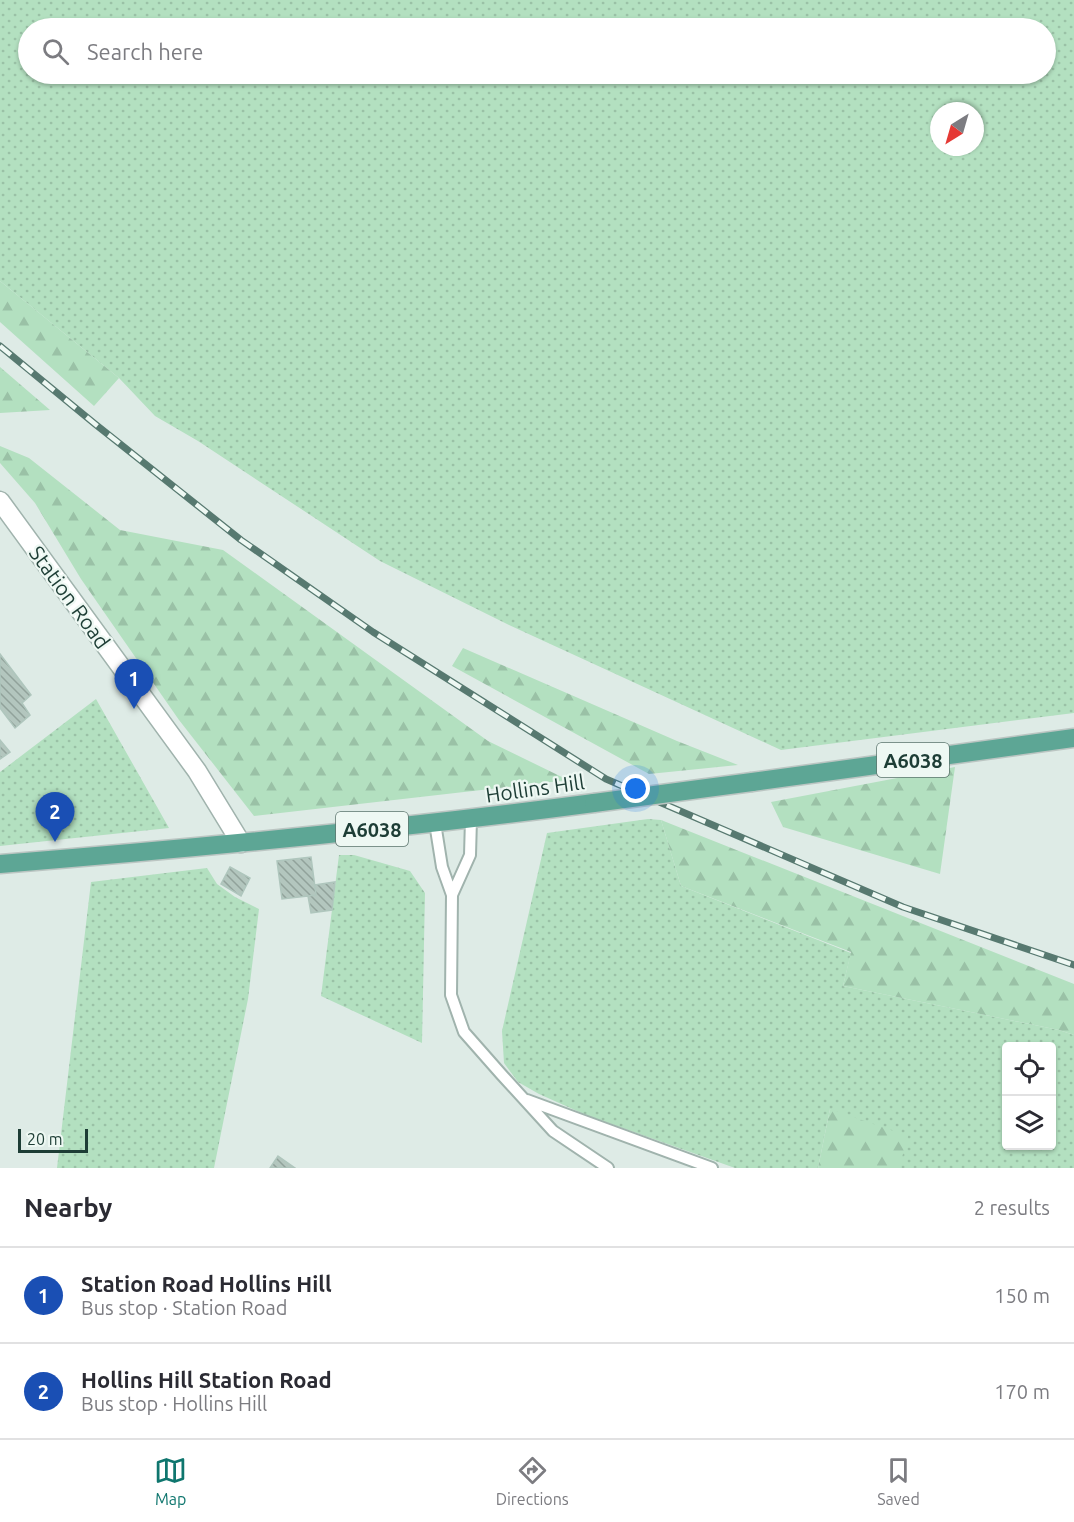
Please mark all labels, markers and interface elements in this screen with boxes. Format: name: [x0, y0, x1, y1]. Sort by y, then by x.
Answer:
search box: [18, 18, 1056, 84]
icon: search: [39, 35, 72, 68]
text: Search here: [87, 39, 203, 64]
north arrow: [930, 102, 984, 156]
street label: Station Road: [25, 541, 115, 653]
pin: 1: [114, 660, 154, 709]
road number: A6038: [877, 743, 949, 777]
street label: Hollins Hill: [484, 769, 586, 807]
your location: [621, 774, 650, 803]
pin: 2: [36, 792, 74, 842]
road number: A6038: [336, 812, 408, 846]
map controls: [1002, 1042, 1056, 1150]
button: locate: [1002, 1042, 1056, 1096]
button: layers: [1002, 1096, 1056, 1150]
scale bar: [18, 1126, 88, 1154]
text: 20 m: [27, 1130, 63, 1148]
text: Nearby: [24, 1193, 112, 1222]
text: 2 results: [974, 1196, 1050, 1219]
text: Station Road Hollins Hill: [81, 1271, 332, 1296]
text: 1: [38, 1284, 49, 1307]
text: 150 m: [994, 1284, 1050, 1307]
text: Bus stop · Station Road: [81, 1296, 287, 1319]
text: Hollins Hill Station Road: [81, 1367, 332, 1392]
text: 2: [38, 1380, 49, 1403]
text: 170 m: [994, 1380, 1050, 1403]
text: Bus stop · Hollins Hill: [81, 1392, 267, 1415]
tab: Map: [154, 1454, 187, 1508]
tab: Directions: [496, 1454, 569, 1508]
tab: Saved: [877, 1454, 920, 1508]

